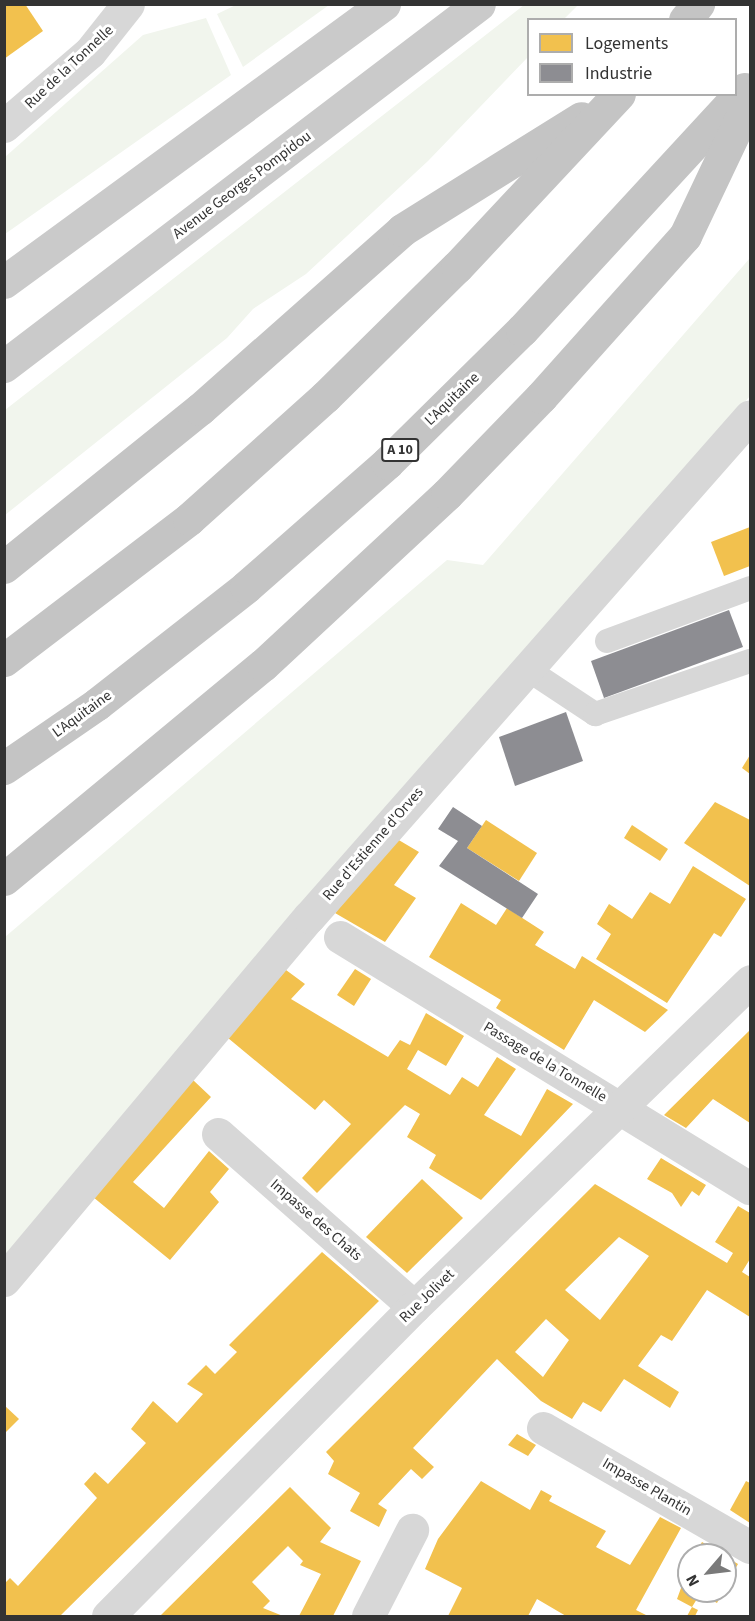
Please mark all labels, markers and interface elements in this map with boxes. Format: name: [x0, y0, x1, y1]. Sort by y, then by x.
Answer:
legend: [527, 18, 737, 96]
street label: Rue de la Tonnelle: [21, 21, 117, 113]
text: Logements: [585, 31, 668, 56]
text: Industrie: [585, 61, 652, 86]
street label: Avenue Georges Pompidou: [169, 127, 315, 243]
street label: L'Aquitaine: [421, 369, 483, 429]
road number: A 10: [380, 439, 420, 461]
street label: L'Aquitaine: [49, 686, 115, 742]
street label: Rue d'Estienne d'Orves: [319, 784, 427, 904]
street label: Passage de la Tonnelle: [480, 1018, 610, 1106]
street label: Impasse des Chats: [267, 1175, 365, 1265]
street label: Rue Jolivet: [396, 1265, 458, 1327]
street label: Impasse Plantin: [599, 1454, 695, 1520]
north arrow: [677, 1543, 737, 1603]
text: N: [681, 1571, 705, 1590]

